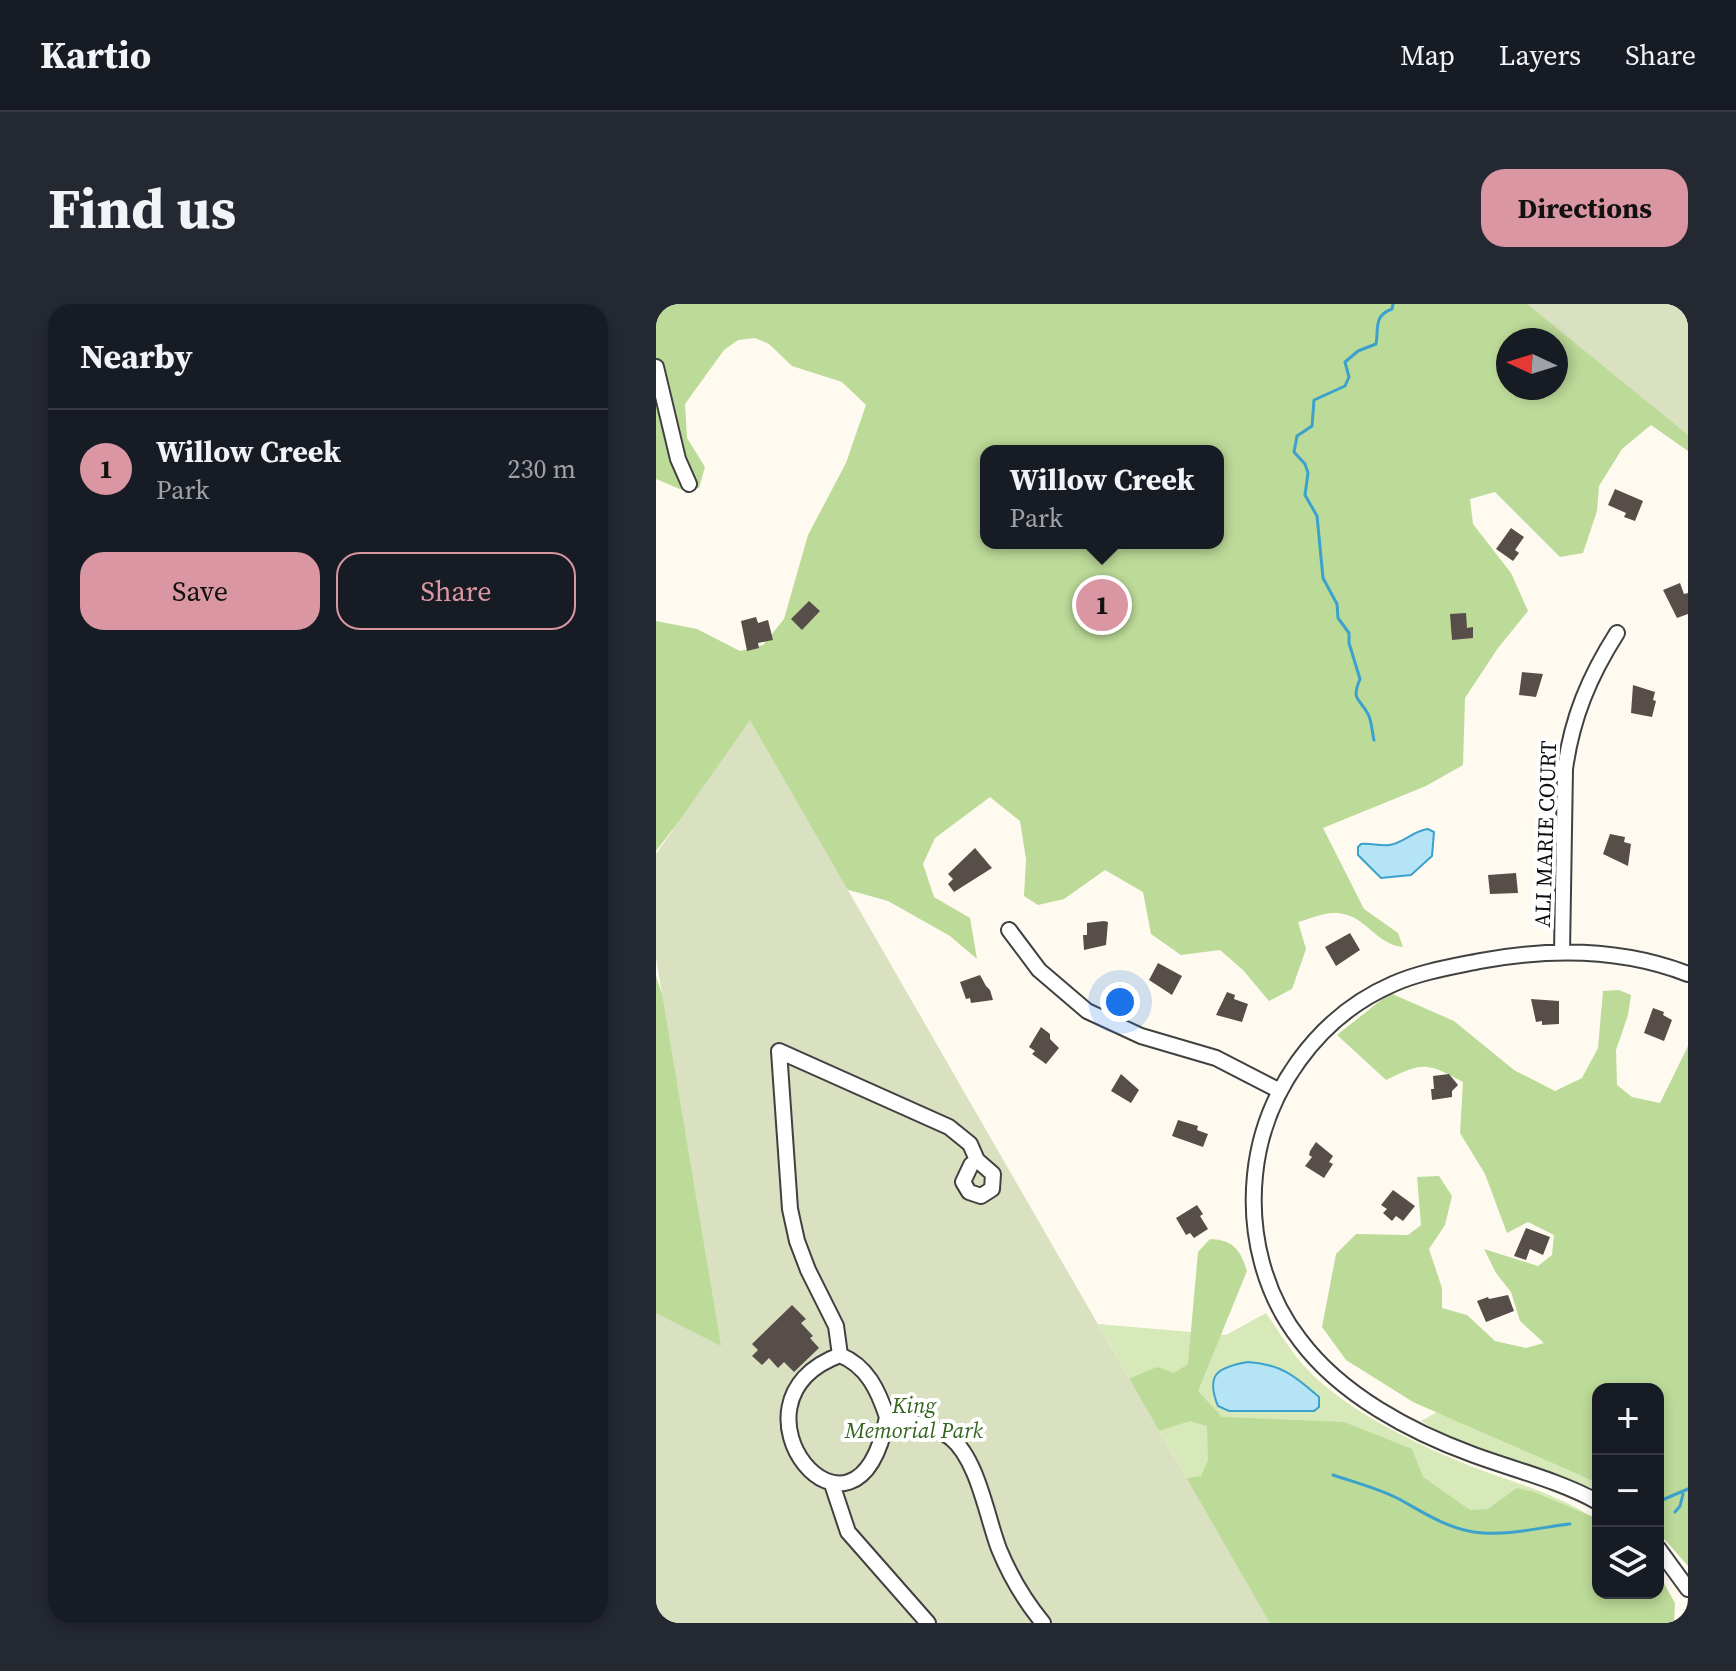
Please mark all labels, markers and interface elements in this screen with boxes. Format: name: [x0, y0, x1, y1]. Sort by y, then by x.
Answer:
text: Kartio: [40, 29, 151, 81]
text: Map: [1400, 36, 1455, 74]
text: Layers: [1499, 36, 1581, 74]
text: Share: [1625, 36, 1696, 74]
button: Directions: [1481, 169, 1688, 247]
text: Find us: [48, 170, 236, 247]
north arrow: [1496, 328, 1568, 400]
text: Nearby: [80, 333, 193, 379]
text: Willow Creek: [156, 431, 341, 472]
popup: [980, 445, 1224, 549]
text: 1: [99, 451, 113, 487]
text: 230 m: [508, 451, 576, 487]
text: Willow Creek: [1010, 459, 1194, 500]
text: Park: [156, 472, 209, 508]
text: Park: [1010, 500, 1063, 536]
button: Save: [80, 552, 320, 630]
button: Share: [336, 552, 576, 630]
pin: 1: [1076, 575, 1128, 635]
street label: ALI MARIE COURT: [1527, 740, 1563, 928]
your location: [1100, 982, 1140, 1022]
map controls: [1592, 1383, 1664, 1599]
button: +: [1592, 1383, 1664, 1455]
park label: King Memorial Park: [844, 1390, 984, 1445]
button: −: [1592, 1455, 1664, 1527]
button: layers: [1592, 1527, 1664, 1599]

